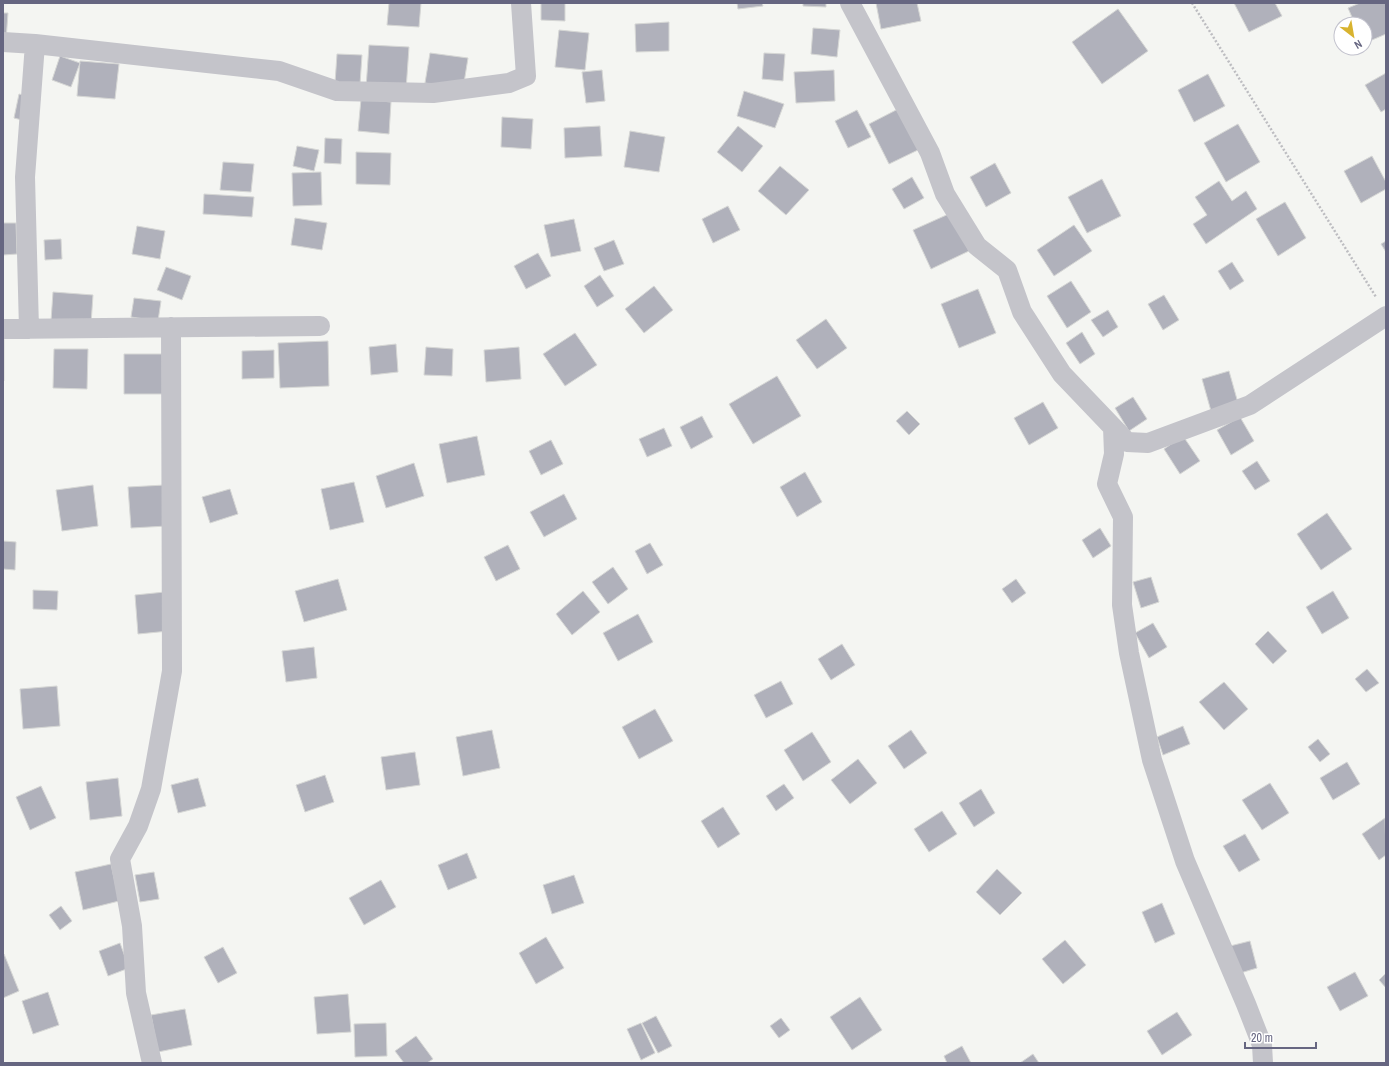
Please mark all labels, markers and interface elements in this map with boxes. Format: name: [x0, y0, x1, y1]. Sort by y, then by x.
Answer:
north arrow: [1333, 16, 1373, 56]
text: N: [1352, 37, 1365, 52]
scale bar: [1245, 1024, 1316, 1050]
text: 20 m: [1251, 1030, 1273, 1046]

